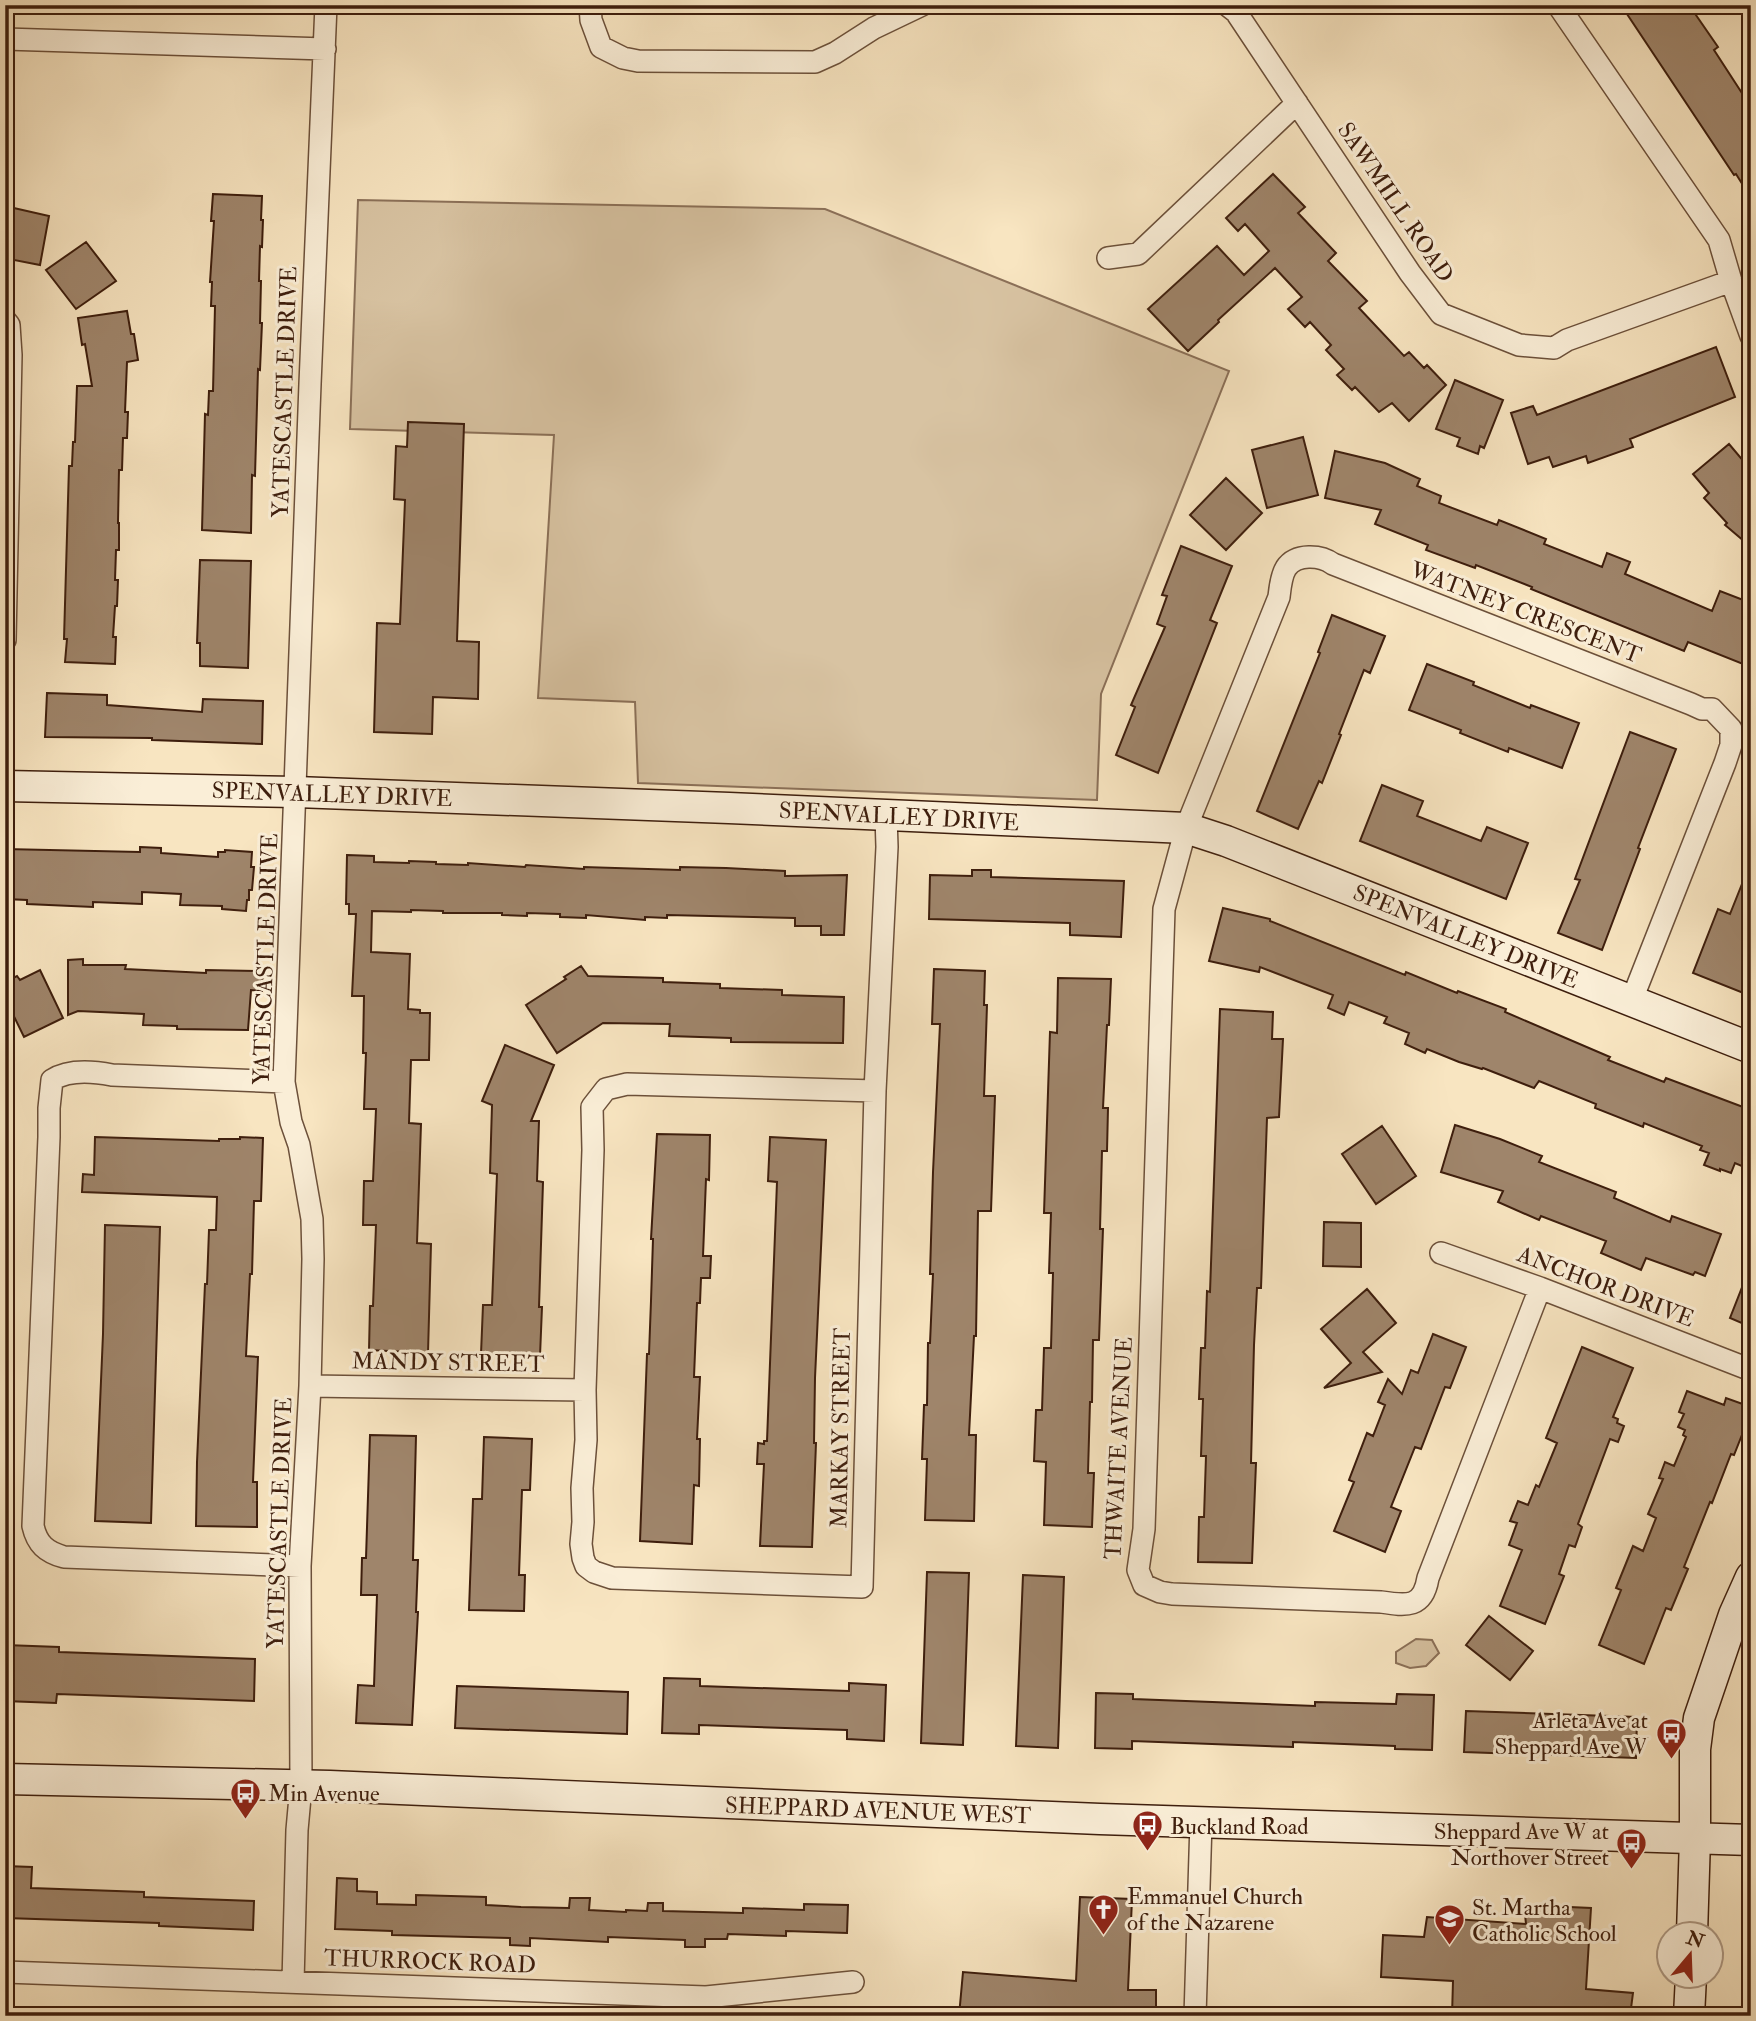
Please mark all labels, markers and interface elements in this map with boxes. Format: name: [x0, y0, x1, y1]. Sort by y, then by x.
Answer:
street label: SAWMILL ROAD: [1331, 117, 1460, 288]
street label: YATESCASTLE DRIVE: [266, 266, 303, 518]
street label: WATNEY CRESCENT: [1405, 555, 1645, 670]
street label: SPENVALLEY DRIVE: [211, 776, 453, 813]
street label: SPENVALLEY DRIVE: [778, 796, 1020, 837]
street label: YATESCASTLE DRIVE: [247, 833, 284, 1085]
street label: SPENVALLEY DRIVE: [1349, 878, 1583, 995]
street label: ANCHOR DRIVE: [1512, 1239, 1698, 1334]
street label: MARKAY STREET: [824, 1328, 857, 1528]
street label: THWAITE AVENUE: [1098, 1336, 1139, 1560]
street label: MANDY STREET: [351, 1346, 545, 1379]
street label: YATESCASTLE DRIVE: [261, 1397, 298, 1649]
place label: Arleta Ave at Sheppard Ave W: [1495, 1706, 1650, 1762]
bus stop icon: Arleta Ave at Sheppard Ave W: [1654, 1716, 1688, 1760]
bus stop icon: Min Avenue: [228, 1776, 262, 1820]
place label: Min Avenue: [268, 1779, 380, 1808]
street label: SHEPPARD AVENUE WEST: [724, 1791, 1031, 1830]
bus stop icon: Buckland Road: [1130, 1809, 1164, 1853]
place label: Buckland Road: [1170, 1812, 1309, 1841]
place label: Sheppard Ave W at Northover Street: [1434, 1817, 1609, 1872]
bus stop icon: Sheppard Ave W at Northover Street: [1615, 1827, 1649, 1871]
place label: Emmanuel Church of the Nazarene: [1127, 1882, 1303, 1937]
church icon: Emmanuel Church of the Nazarene: [1087, 1892, 1121, 1936]
place label: St. Martha Catholic School: [1472, 1893, 1617, 1948]
school or university icon: St. Martha Catholic School: [1432, 1903, 1466, 1947]
north arrow: [1654, 1920, 1724, 1990]
text: N: [1682, 1925, 1708, 1954]
street label: THURROCK ROAD: [324, 1943, 536, 1980]

